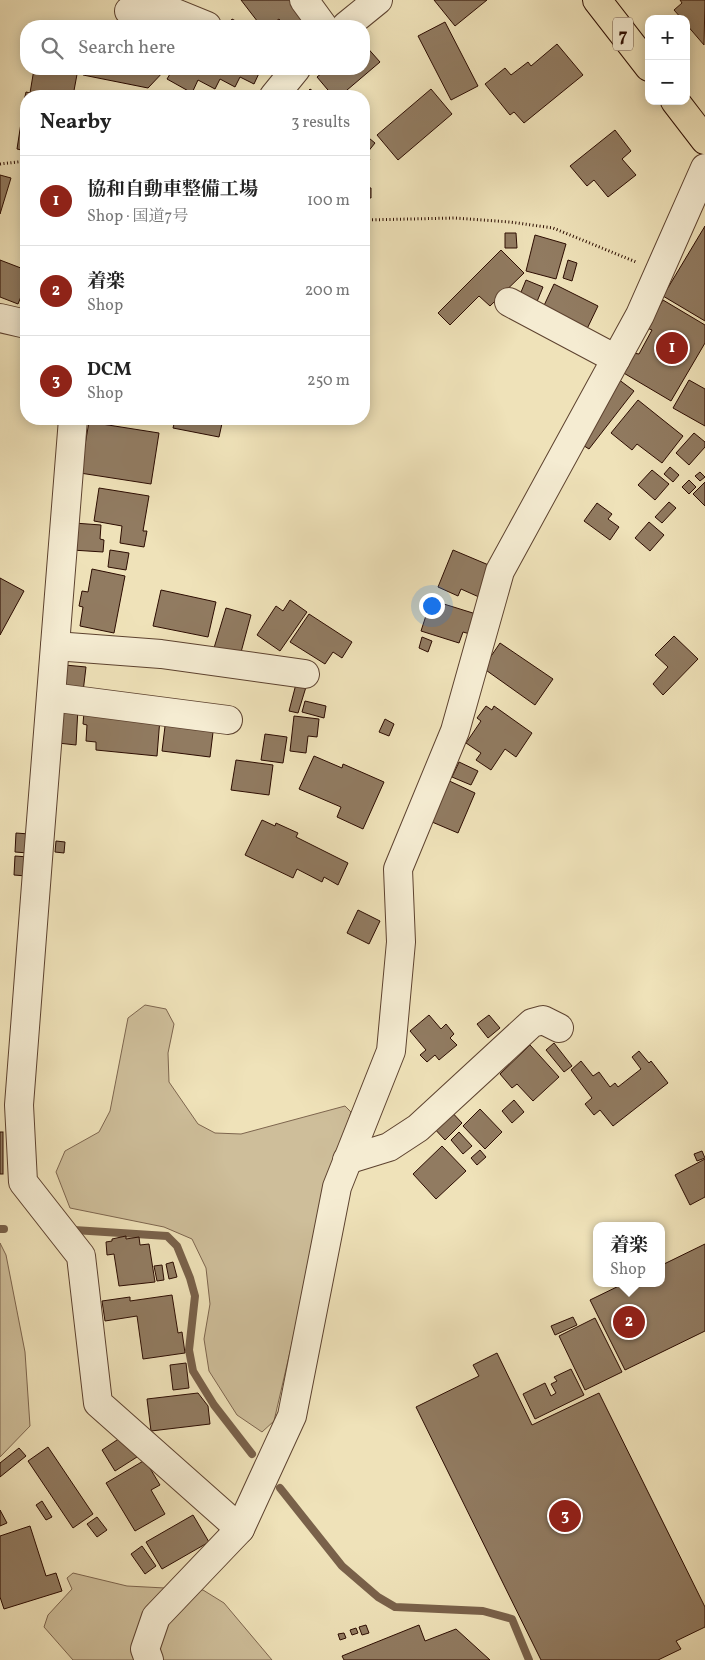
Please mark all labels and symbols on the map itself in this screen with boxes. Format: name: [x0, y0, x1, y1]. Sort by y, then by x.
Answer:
road number: 7: [613, 18, 633, 50]
pin: 1: [656, 329, 688, 367]
your location: [419, 593, 445, 619]
pin: 2: [613, 1303, 645, 1341]
pin: 3: [549, 1497, 581, 1535]

